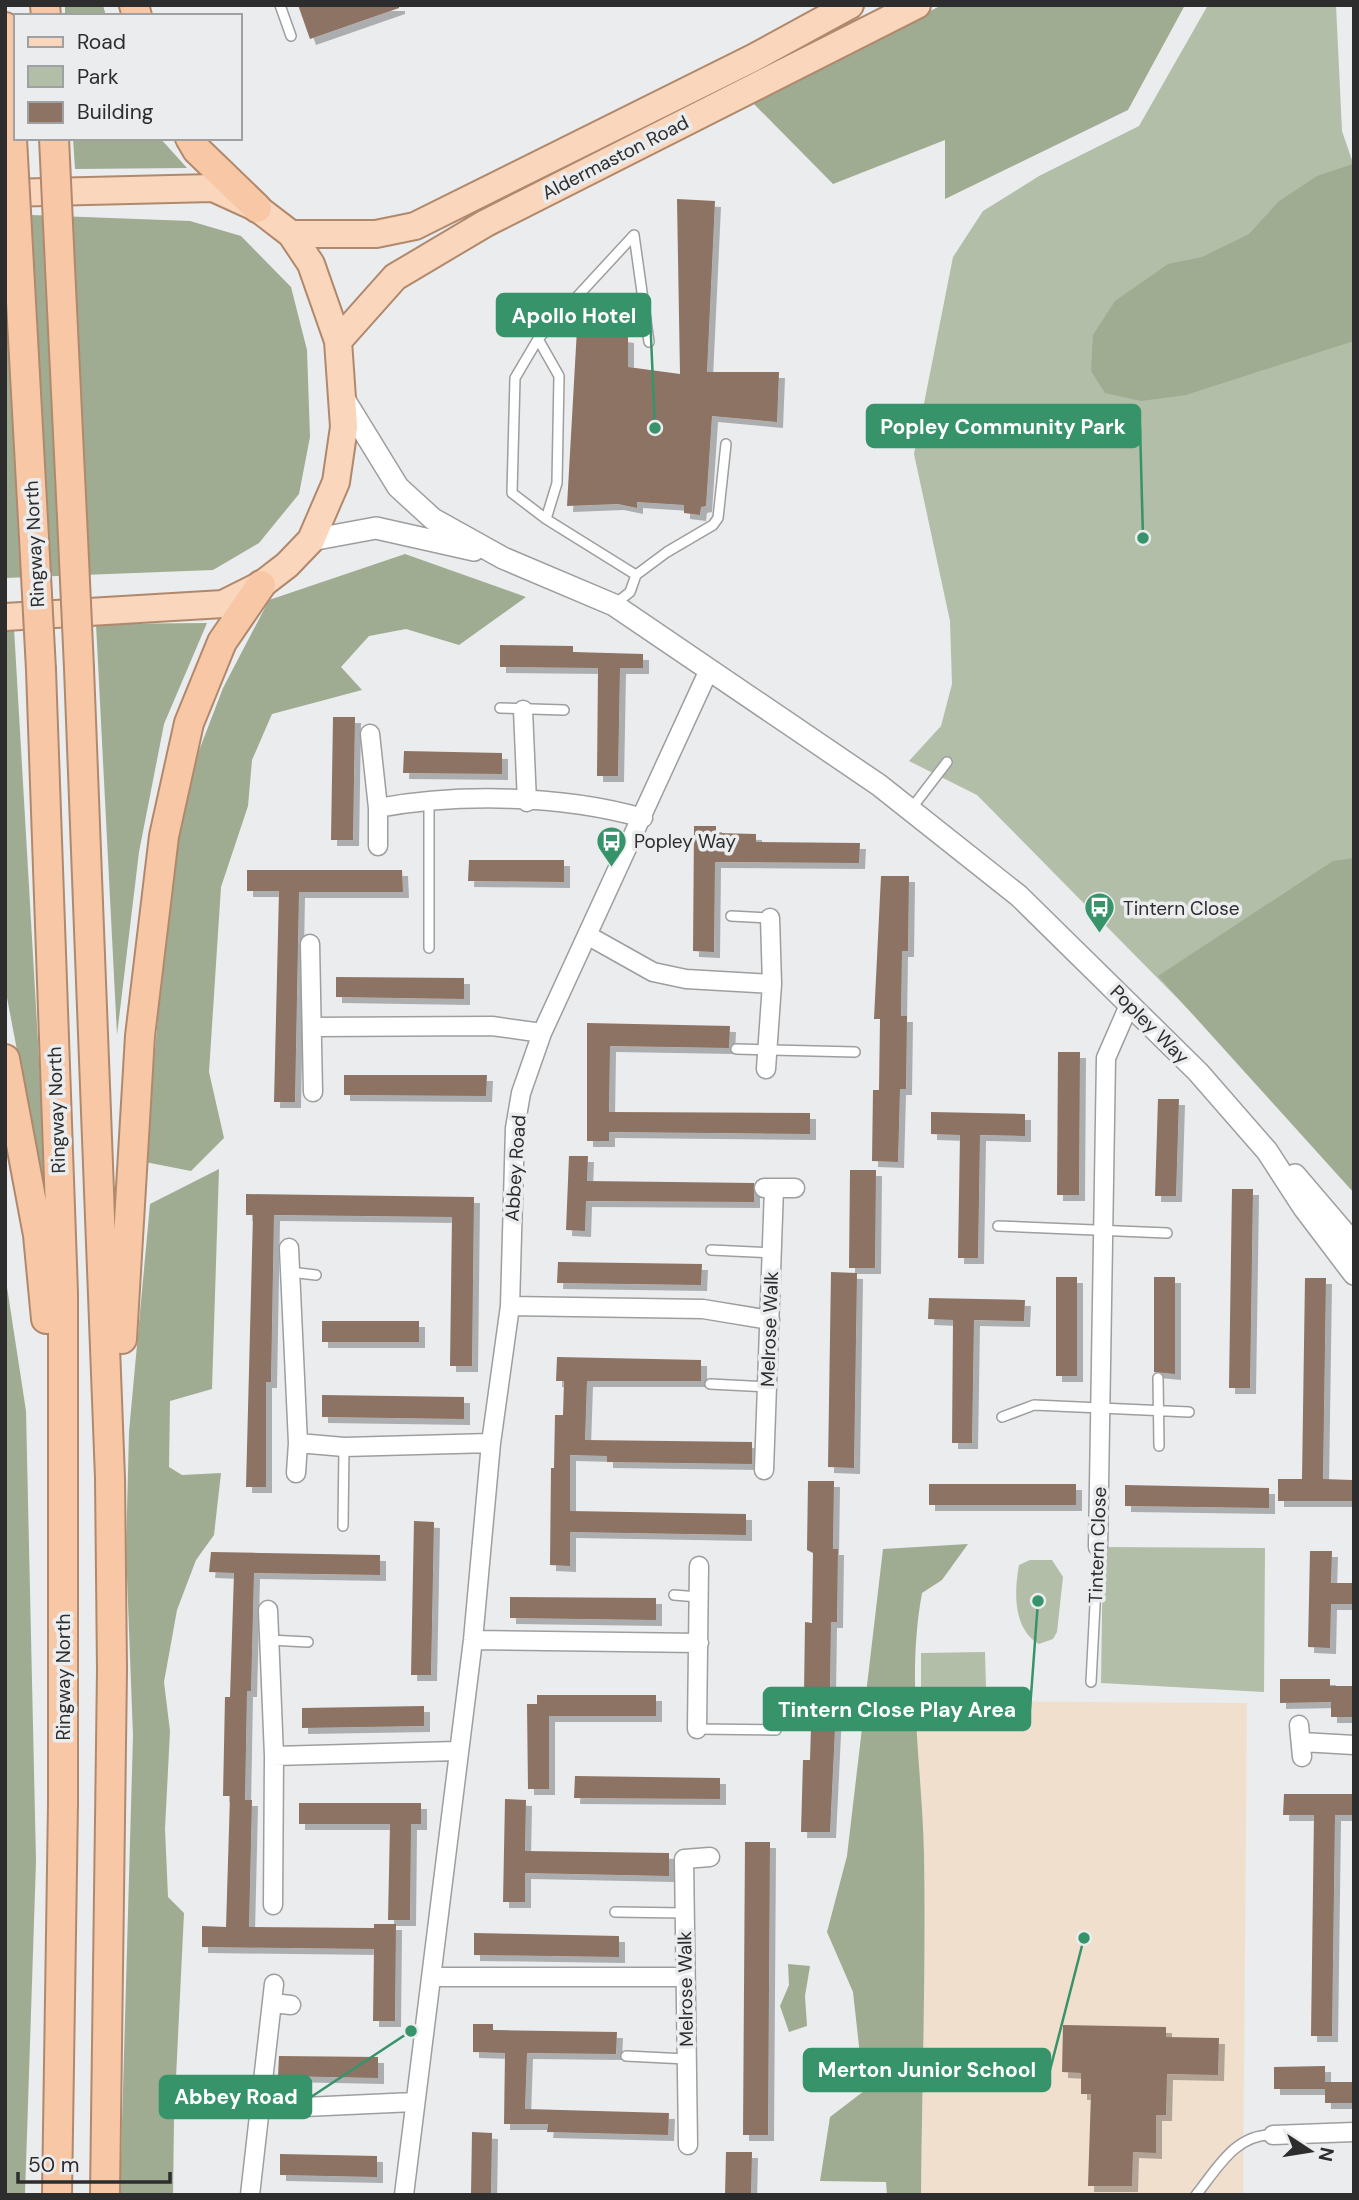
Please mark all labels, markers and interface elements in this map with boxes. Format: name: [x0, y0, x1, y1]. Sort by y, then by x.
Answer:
legend: [14, 14, 242, 140]
text: Road: [77, 28, 126, 56]
text: Park: [77, 63, 119, 91]
text: Building: [77, 98, 154, 126]
street label: Aldermaston Road: [538, 110, 693, 205]
callout: Apollo Hotel: [497, 294, 650, 336]
text: Apollo Hotel: [512, 302, 636, 330]
callout: Popley Community Park: [867, 405, 1140, 447]
text: Popley Community Park: [880, 413, 1126, 441]
street label: Ringway North: [19, 480, 50, 608]
bus stop icon: Popley Way: [594, 824, 628, 868]
place label: Popley Way: [634, 829, 736, 854]
bus stop icon: Tintern Close: [1083, 891, 1117, 935]
place label: Tintern Close: [1123, 896, 1240, 921]
street label: Popley Way: [1105, 979, 1195, 1070]
street label: Ringway North: [42, 1046, 71, 1174]
street label: Abbey Road: [499, 1114, 532, 1222]
street label: Melrose Walk: [755, 1270, 784, 1387]
street label: Tintern Close: [1083, 1486, 1112, 1604]
street label: Ringway North: [51, 1614, 76, 1740]
callout: Tintern Close Play Area: [764, 1688, 1030, 1730]
text: Tintern Close Play Area: [778, 1696, 1016, 1724]
street label: Melrose Walk: [672, 1930, 699, 2047]
callout: Merton Junior School: [804, 2049, 1050, 2091]
text: Merton Junior School: [818, 2056, 1036, 2084]
callout: Abbey Road: [160, 2076, 311, 2118]
text: Abbey Road: [174, 2083, 298, 2111]
north arrow: [1275, 2116, 1345, 2186]
scale bar: [18, 2140, 170, 2184]
text: N: [1312, 2145, 1340, 2164]
text: 50 m: [28, 2151, 79, 2179]

